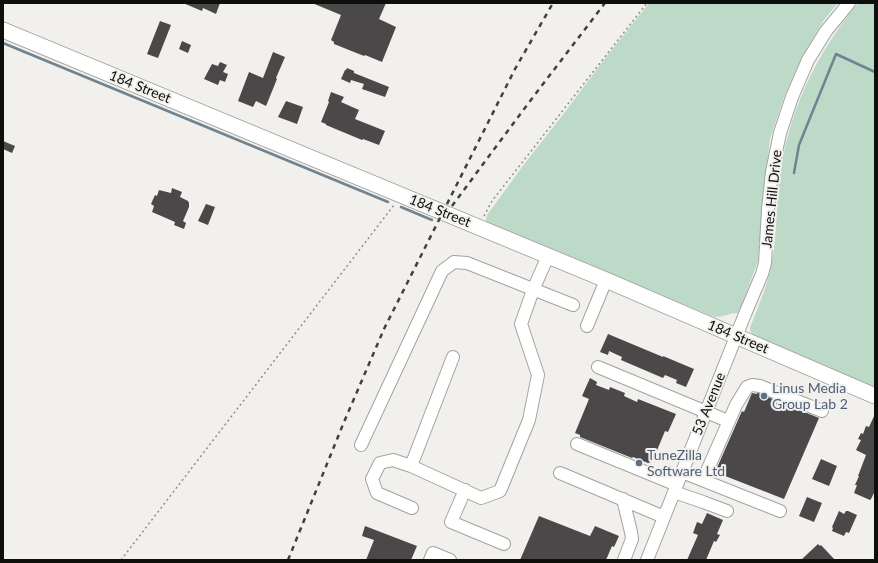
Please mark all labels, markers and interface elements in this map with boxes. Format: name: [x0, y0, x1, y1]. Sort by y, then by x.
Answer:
street label: 184 Street: [107, 67, 173, 107]
street label: James Hill Drive: [758, 149, 786, 249]
street label: 184 Street: [407, 191, 473, 231]
street label: 184 Street: [705, 317, 771, 357]
street label: 53 Avenue: [689, 370, 729, 438]
place label: Linus Media Group Lab 2: [772, 380, 848, 412]
marker: Linus Media Group Lab 2: [759, 391, 769, 401]
place label: TuneZilla Software Ltd: [647, 447, 725, 480]
marker: TuneZilla Software Ltd: [634, 458, 644, 468]

